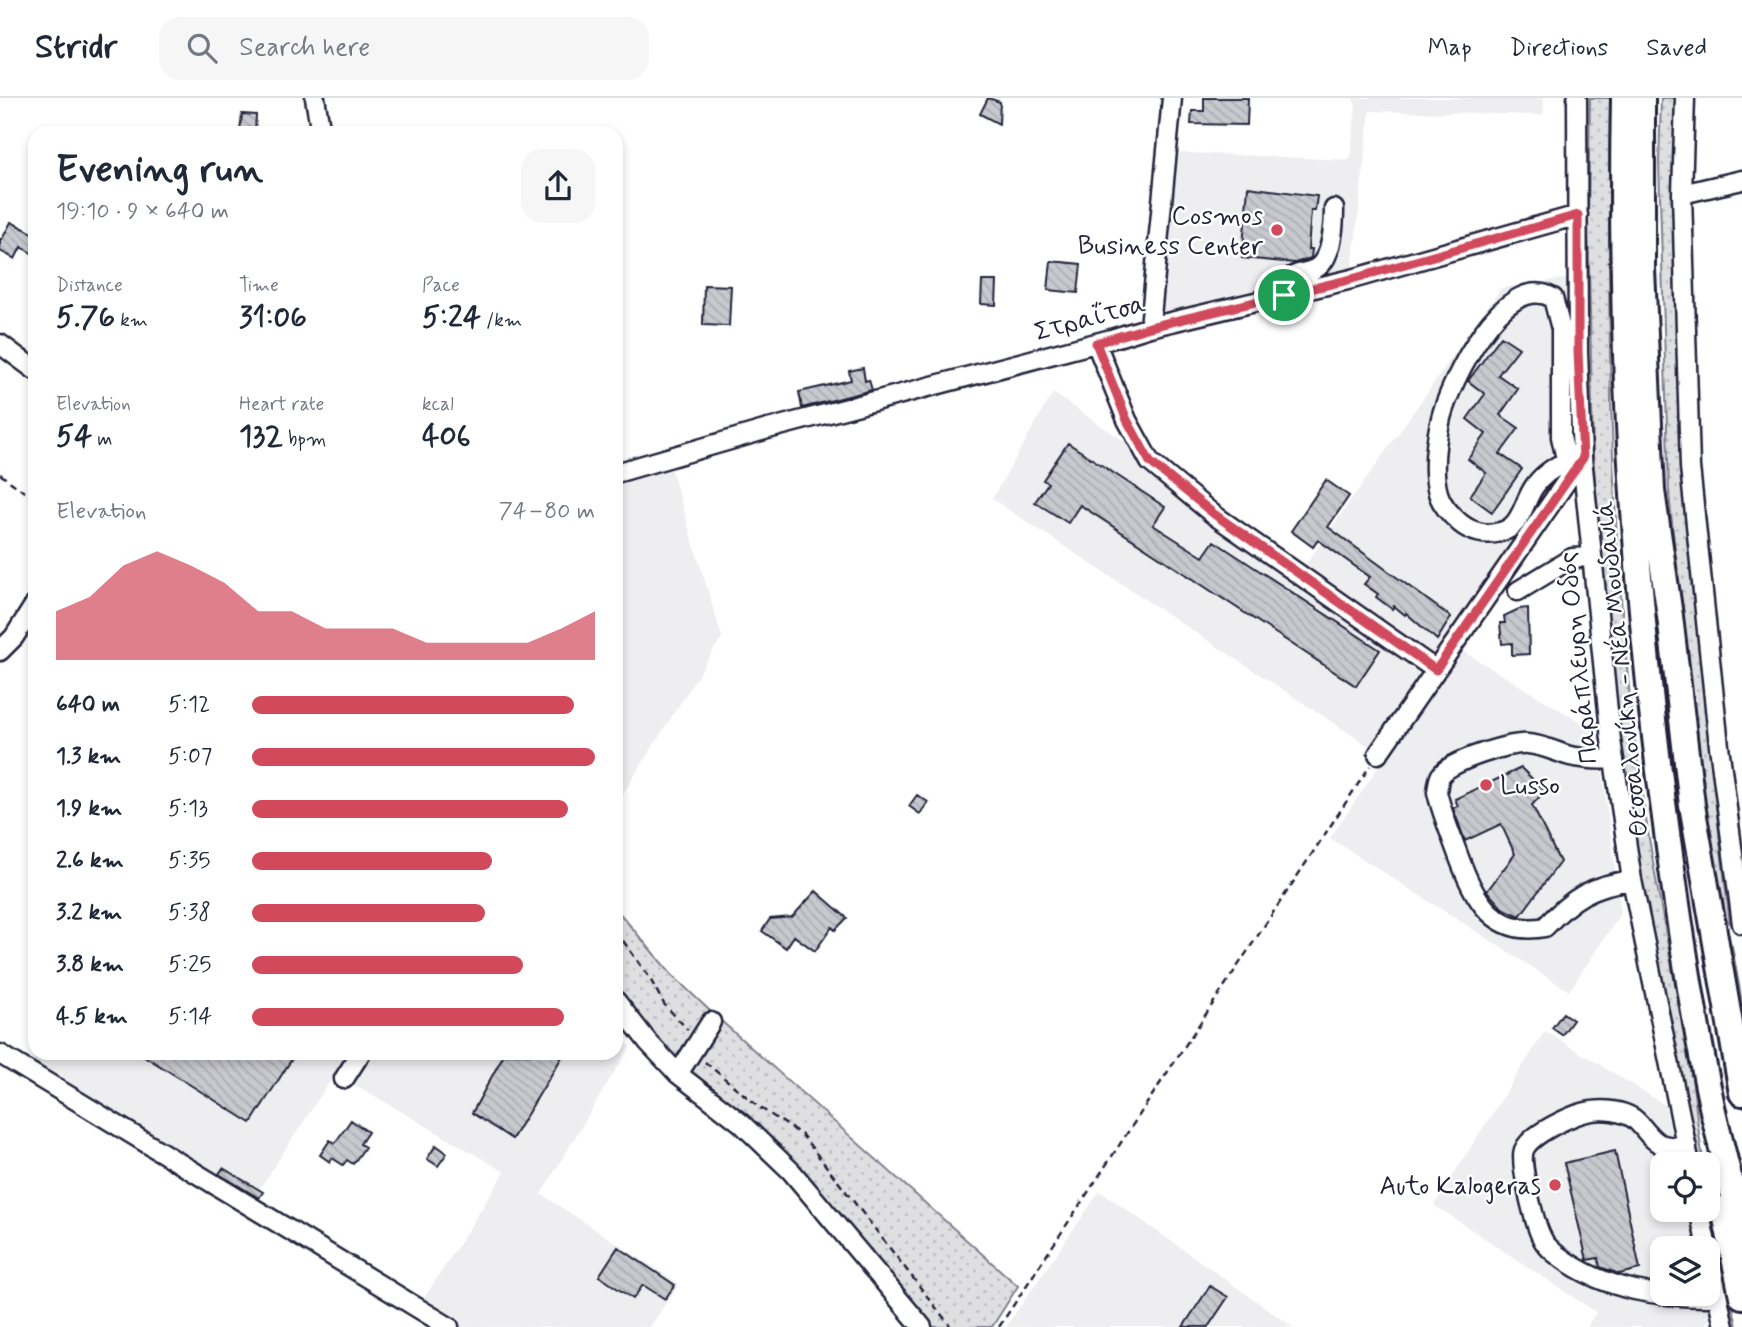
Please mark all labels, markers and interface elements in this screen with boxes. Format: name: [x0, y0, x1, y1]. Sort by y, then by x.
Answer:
search box: [159, 17, 649, 80]
text: Stridr: [35, 26, 117, 70]
icon: search: [183, 29, 221, 67]
text: Search here: [239, 31, 370, 65]
text: Map: [1428, 33, 1472, 64]
text: Directions: [1510, 33, 1608, 64]
text: Saved: [1646, 33, 1707, 64]
text: Evening run: [56, 146, 263, 195]
button: share: [521, 149, 595, 223]
text: 19:10 · 9 × 640 m: [56, 197, 229, 227]
place label: Cosmos Business Center: [1078, 200, 1264, 264]
marker: Cosmos Business Center: [1269, 222, 1285, 238]
pin: [1254, 265, 1314, 325]
text: Distance: [56, 273, 123, 298]
text: Time: [239, 273, 279, 298]
text: Pace: [422, 273, 460, 298]
icon: arrive: [1265, 276, 1303, 314]
street label: Στραΐτσα: [1031, 288, 1150, 350]
text: 5.76: [56, 298, 115, 337]
text: 31:06: [239, 298, 307, 337]
text: 5:24: [422, 298, 481, 337]
text: km: [115, 308, 148, 333]
text: /km: [481, 308, 522, 333]
text: Elevation: [56, 392, 131, 417]
text: Heart rate: [239, 392, 324, 417]
text: kcal: [422, 392, 454, 417]
text: 54: [56, 417, 92, 456]
text: 132: [239, 417, 283, 456]
text: 406: [422, 417, 471, 456]
text: m: [92, 427, 112, 452]
text: bpm: [283, 427, 326, 452]
text: Elevation: [56, 497, 147, 527]
text: 74–80 m: [499, 497, 595, 527]
street label: Θεσσαλονίκη - Νέα Μουδανιά: [1588, 499, 1658, 838]
street label: Παράπλευρη Οδός: [1551, 550, 1607, 766]
text: 640 m: [56, 690, 120, 720]
text: 5:12: [168, 690, 210, 720]
text: 1.3 km: [56, 742, 121, 772]
text: 5:07: [168, 742, 212, 772]
place label: Lusso: [1500, 770, 1560, 804]
marker: Lusso: [1478, 777, 1494, 793]
text: 1.9 km: [56, 794, 122, 824]
text: 5:13: [168, 794, 208, 824]
text: 2.6 km: [56, 846, 124, 876]
text: 5:35: [168, 846, 211, 876]
text: 3.2 km: [56, 898, 122, 928]
text: 5:38: [168, 898, 211, 928]
text: 3.8 km: [56, 950, 124, 980]
text: 5:25: [168, 950, 211, 980]
text: 4.5 km: [56, 1002, 128, 1032]
text: 5:14: [168, 1002, 212, 1032]
map controls: [1650, 1152, 1720, 1306]
button: locate: [1650, 1152, 1720, 1222]
place label: Auto Kalogeras: [1379, 1170, 1541, 1204]
marker: Auto Kalogeras: [1547, 1177, 1563, 1193]
button: layers: [1650, 1236, 1720, 1306]

